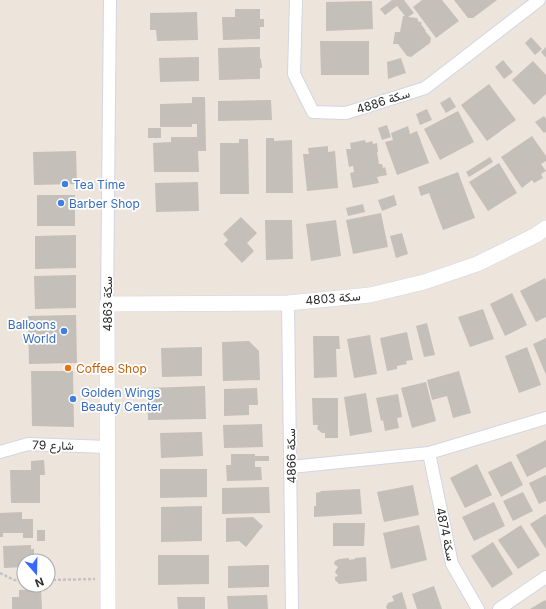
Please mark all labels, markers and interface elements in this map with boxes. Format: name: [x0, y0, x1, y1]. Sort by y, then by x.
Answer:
street label: سكة 4886: [354, 85, 412, 117]
place label: Tea Time: [73, 177, 125, 192]
marker: Tea Time: [60, 179, 70, 189]
place label: Barber Shop: [69, 196, 140, 211]
marker: Barber Shop: [56, 198, 66, 208]
street label: سكة 4863: [100, 276, 115, 332]
street label: سكة 4803: [305, 288, 361, 308]
place label: Balloons World: [8, 317, 56, 346]
marker: Balloons World: [59, 326, 69, 336]
place label: Coffee Shop: [76, 361, 147, 376]
marker: Coffee Shop: [63, 363, 73, 373]
place label: Golden Wings Beauty Center: [81, 385, 163, 414]
marker: Golden Wings Beauty Center: [68, 394, 78, 404]
street label: سكة 4866: [283, 428, 299, 484]
street label: 79 شارع: [32, 437, 74, 455]
street label: سكة 4874: [433, 506, 459, 562]
north arrow: [16, 553, 56, 593]
text: N: [33, 574, 46, 590]

